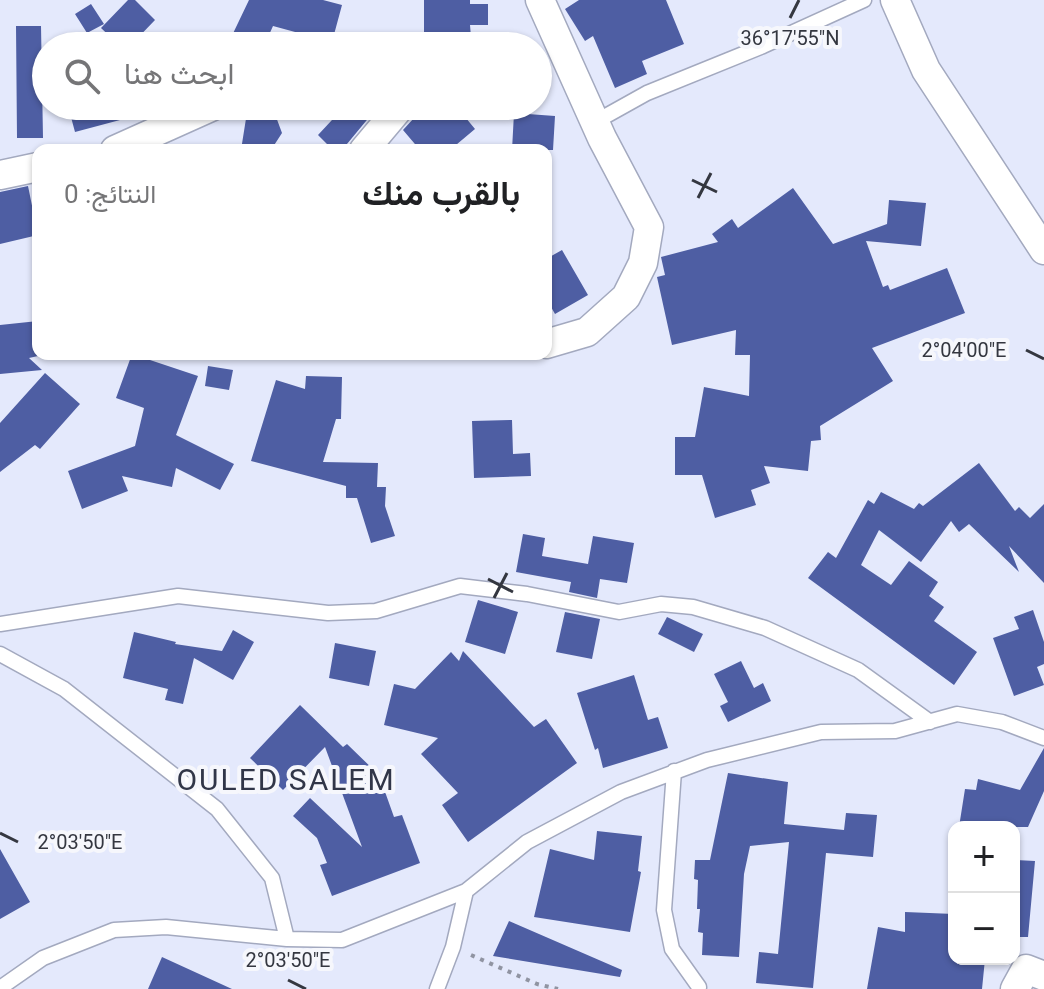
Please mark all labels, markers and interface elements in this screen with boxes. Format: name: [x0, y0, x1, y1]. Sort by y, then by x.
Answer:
text: 36°17'55"N: [740, 26, 840, 50]
search box: [32, 32, 552, 120]
icon: search: [60, 54, 104, 98]
text: ابحث هنا: [124, 56, 234, 91]
text: بالقرب منك: [362, 173, 520, 213]
text: النتائج: 0: [64, 179, 156, 209]
text: 2°04'00"E: [922, 338, 1006, 362]
district label: OULED SALEM: [176, 762, 396, 797]
map controls: [948, 821, 1020, 965]
button: +: [948, 821, 1020, 893]
text: 2°03'50"E: [38, 830, 122, 854]
button: −: [948, 893, 1020, 965]
text: 2°03'50"E: [246, 948, 330, 972]

